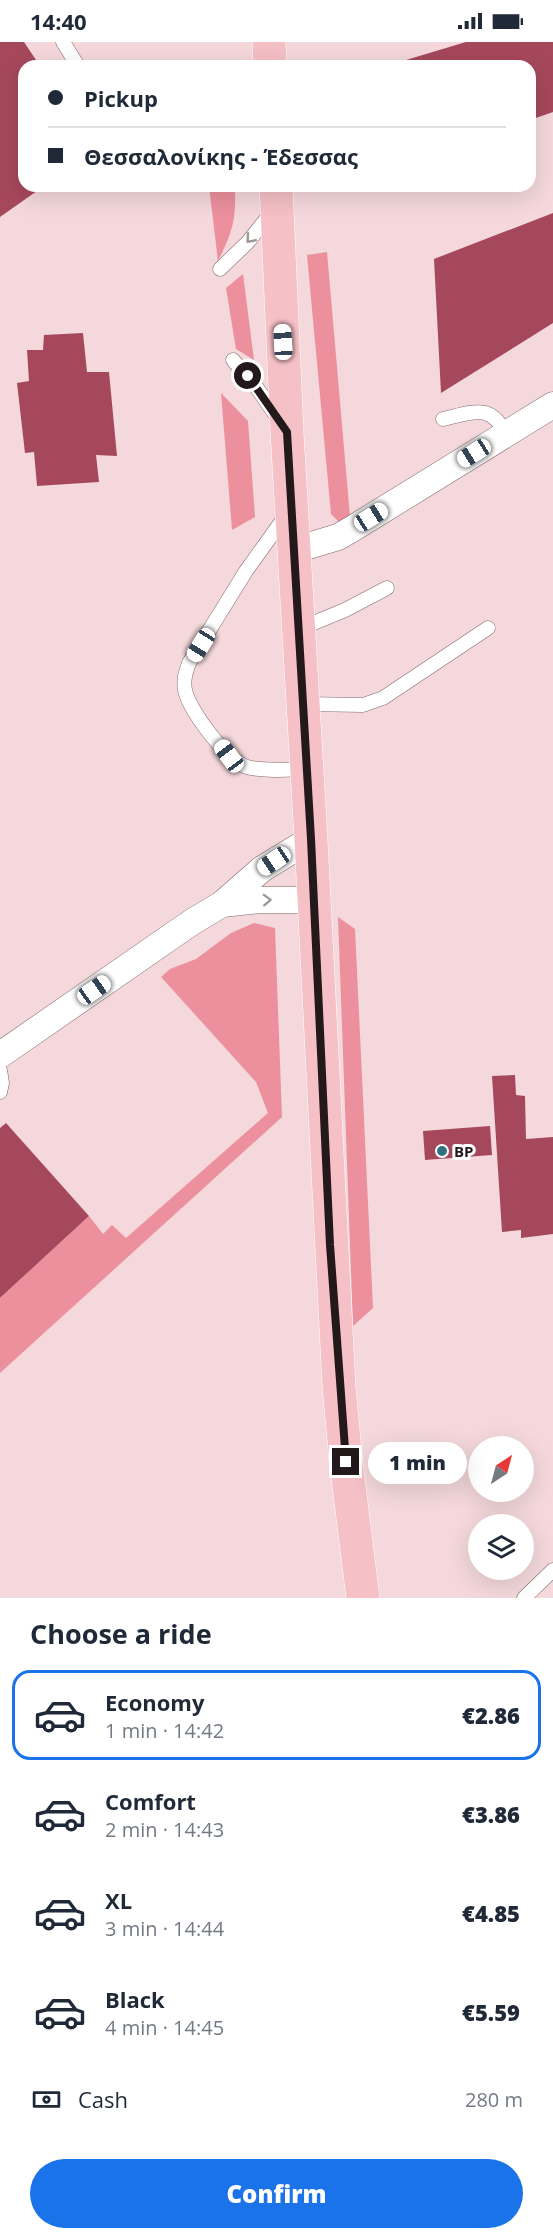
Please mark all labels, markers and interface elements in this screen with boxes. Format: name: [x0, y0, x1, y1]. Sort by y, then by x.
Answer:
text: 14:40: [30, 6, 87, 36]
text: Pickup: [84, 83, 158, 113]
text: Θεσσαλονίκης - Έδεσσας: [84, 141, 358, 171]
one-way arrow: [246, 232, 257, 243]
car: [273, 324, 293, 360]
route start: [234, 362, 261, 389]
car: [454, 436, 494, 470]
car: [351, 500, 391, 534]
car: [184, 625, 218, 665]
car: [211, 736, 247, 776]
car: [254, 843, 294, 879]
one-way arrow: [263, 894, 272, 907]
car: [74, 972, 114, 1008]
place label: BP: [454, 1141, 474, 1161]
marker: BP: [435, 1144, 449, 1158]
north arrow: [468, 1436, 534, 1502]
map controls: [468, 1436, 534, 1580]
callout: 1 min: [367, 1441, 466, 1483]
route end: [332, 1448, 359, 1475]
text: 1 min: [389, 1449, 446, 1476]
button: layers: [468, 1514, 534, 1580]
text: Choose a ride: [30, 1615, 212, 1652]
text: Economy: [105, 1687, 204, 1717]
icon: car: [33, 1688, 87, 1742]
text: €2.86: [462, 1700, 520, 1730]
text: 1 min · 14:42: [105, 1717, 224, 1744]
text: Comfort: [105, 1786, 196, 1816]
icon: car: [33, 1787, 87, 1841]
text: €3.86: [462, 1799, 520, 1829]
text: 2 min · 14:43: [105, 1816, 224, 1843]
text: XL: [105, 1885, 132, 1915]
icon: car: [33, 1886, 87, 1940]
text: €4.85: [462, 1898, 520, 1928]
text: 3 min · 14:44: [105, 1915, 224, 1942]
text: Black: [105, 1984, 165, 2014]
icon: car: [33, 1985, 87, 2039]
text: €5.59: [462, 1997, 520, 2027]
text: 4 min · 14:45: [105, 2014, 224, 2041]
icon: cash: [30, 2083, 63, 2116]
text: Cash: [78, 2084, 128, 2114]
text: 280 m: [465, 2086, 523, 2113]
button: Confirm: [30, 2159, 523, 2228]

